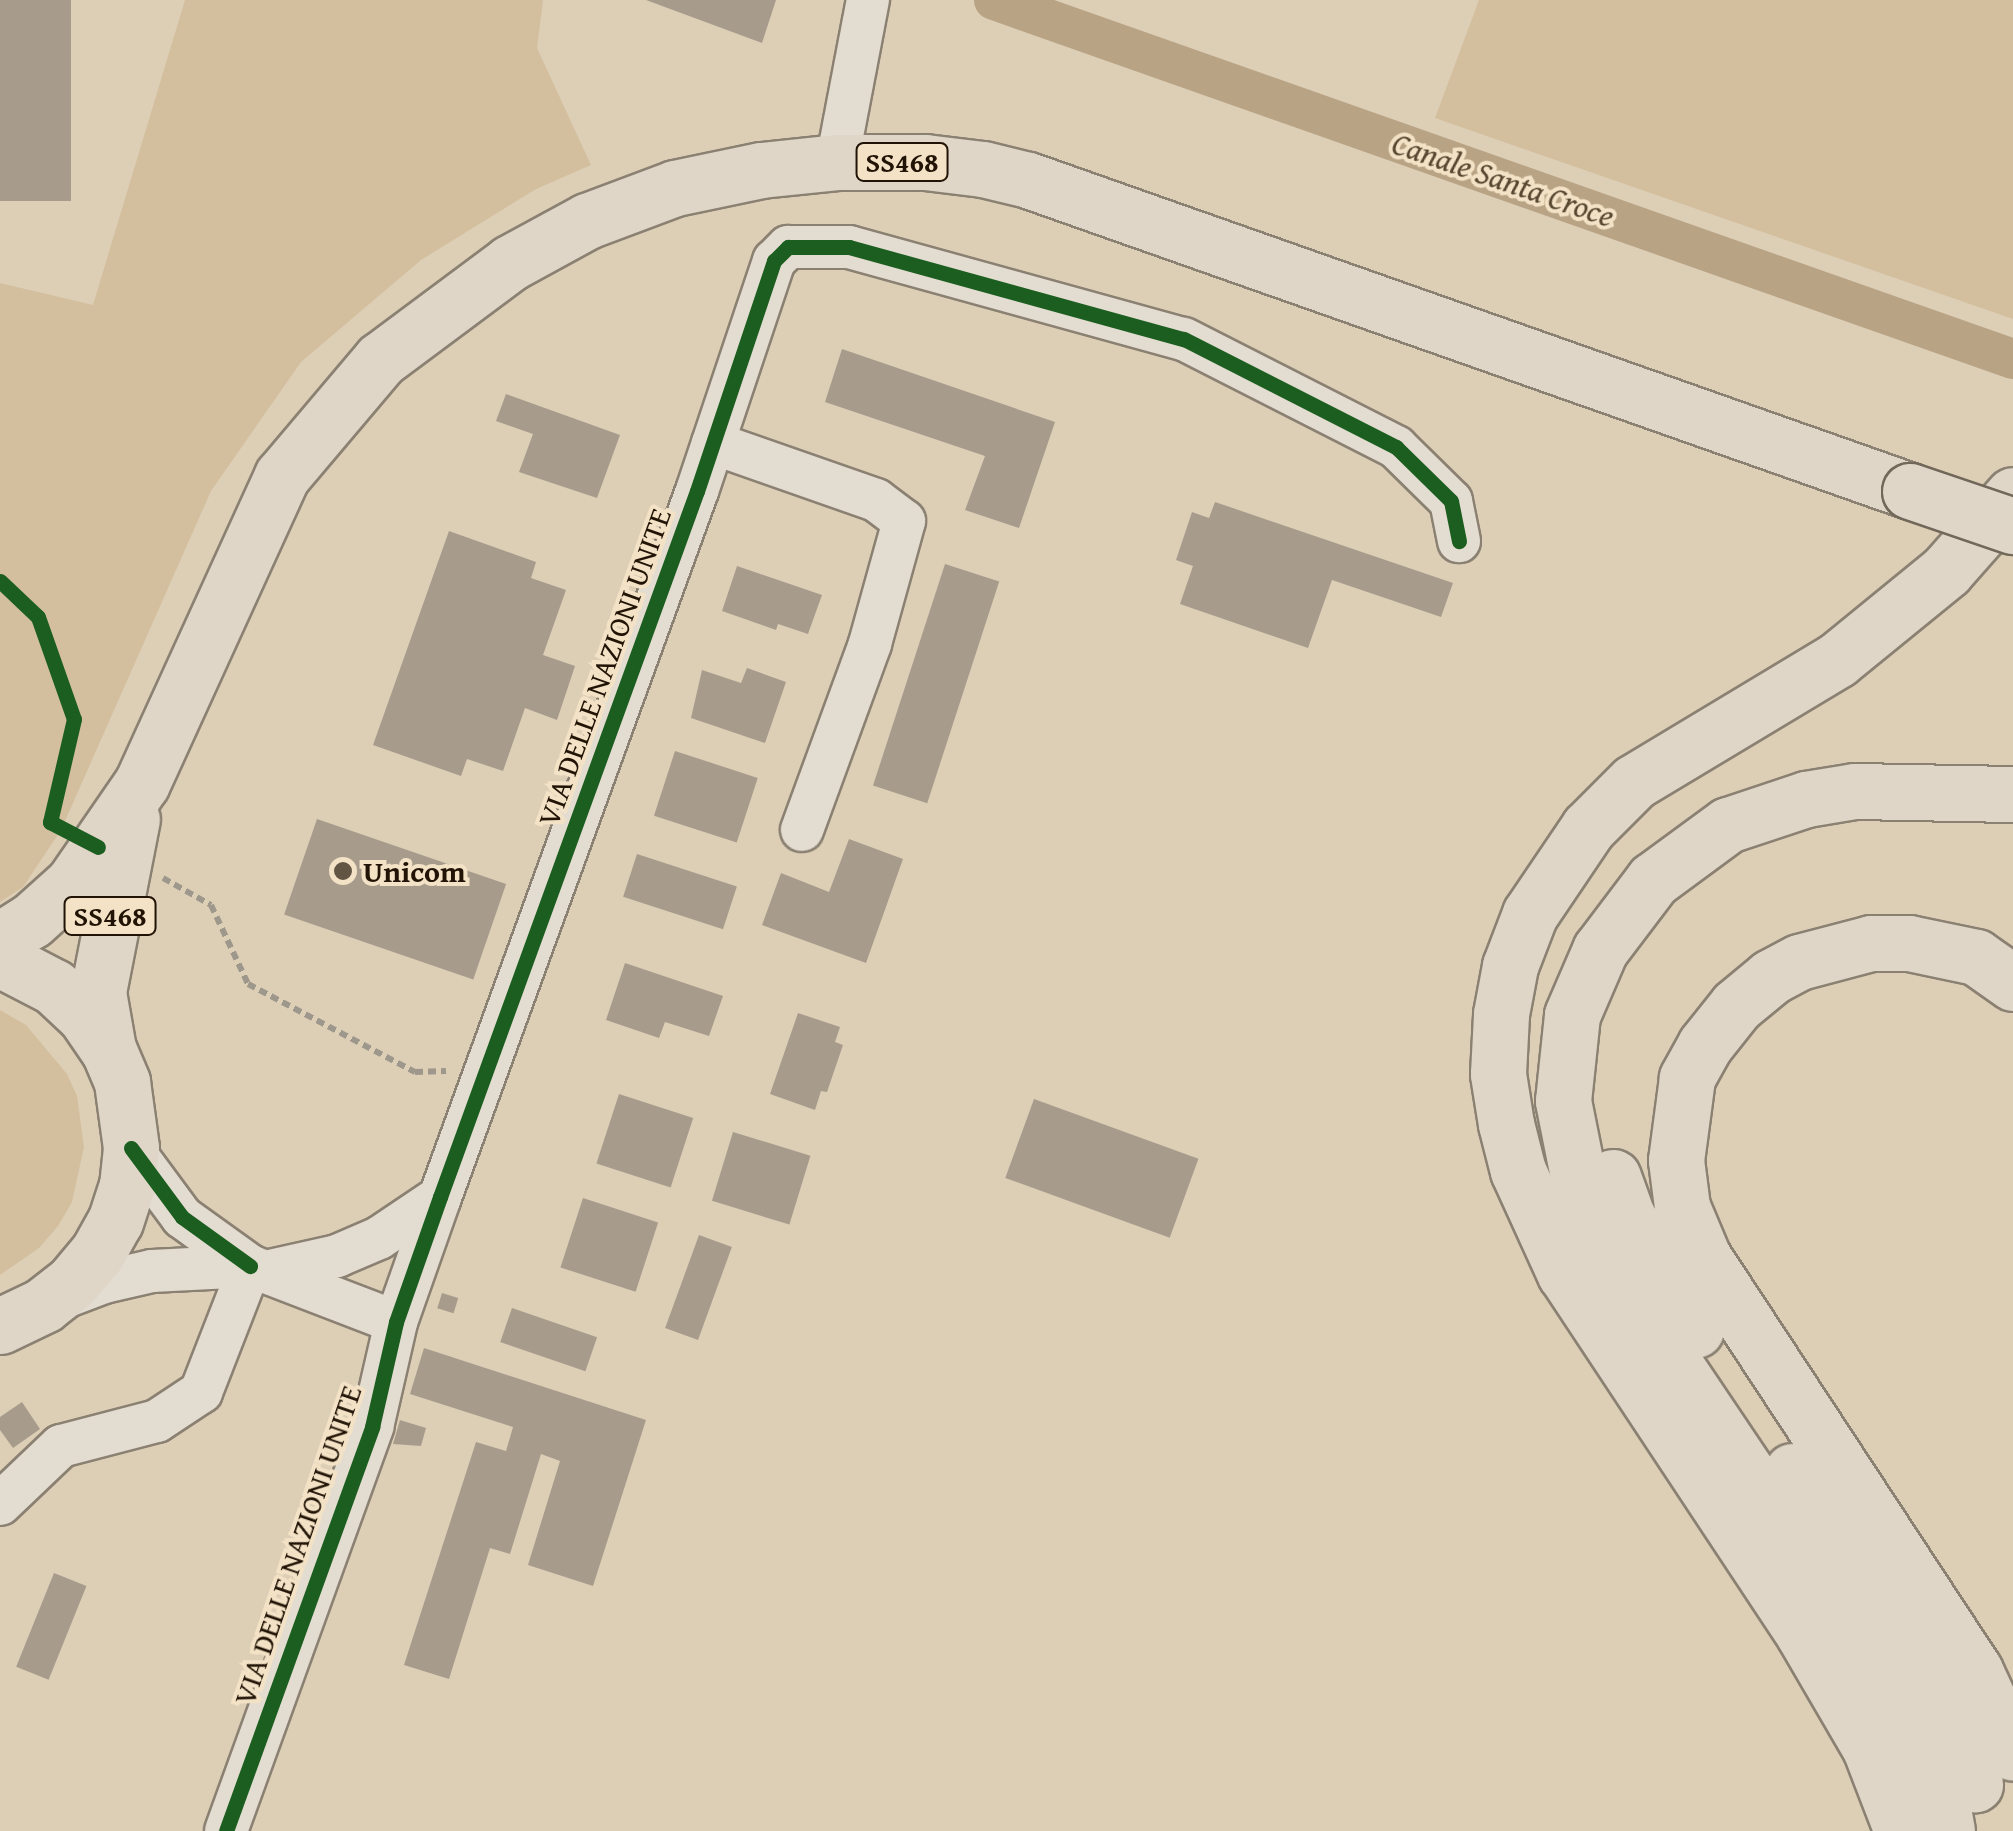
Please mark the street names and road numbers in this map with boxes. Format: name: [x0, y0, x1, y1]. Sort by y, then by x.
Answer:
road number: SS468: [854, 139, 950, 185]
street label: VIA DELLE NAZIONI UNITE: [530, 503, 678, 831]
road number: SS468: [62, 893, 158, 939]
street label: VIA DELLE NAZIONI UNITE: [225, 1381, 369, 1709]

